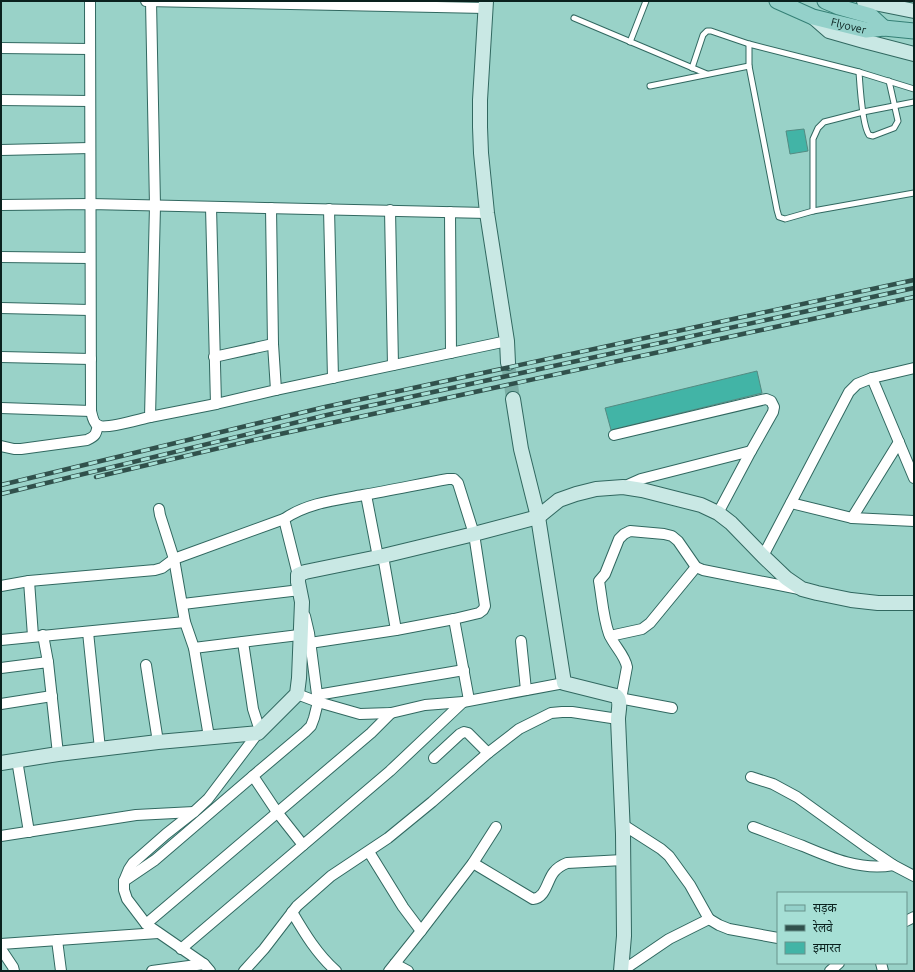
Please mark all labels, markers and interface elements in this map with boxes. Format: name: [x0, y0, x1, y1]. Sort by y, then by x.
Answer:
street label: Flyover: [830, 16, 868, 36]
legend: [777, 892, 907, 964]
text: सड़क: [813, 901, 838, 915]
text: रेलवे: [813, 920, 833, 934]
text: इमारत: [813, 941, 842, 955]

